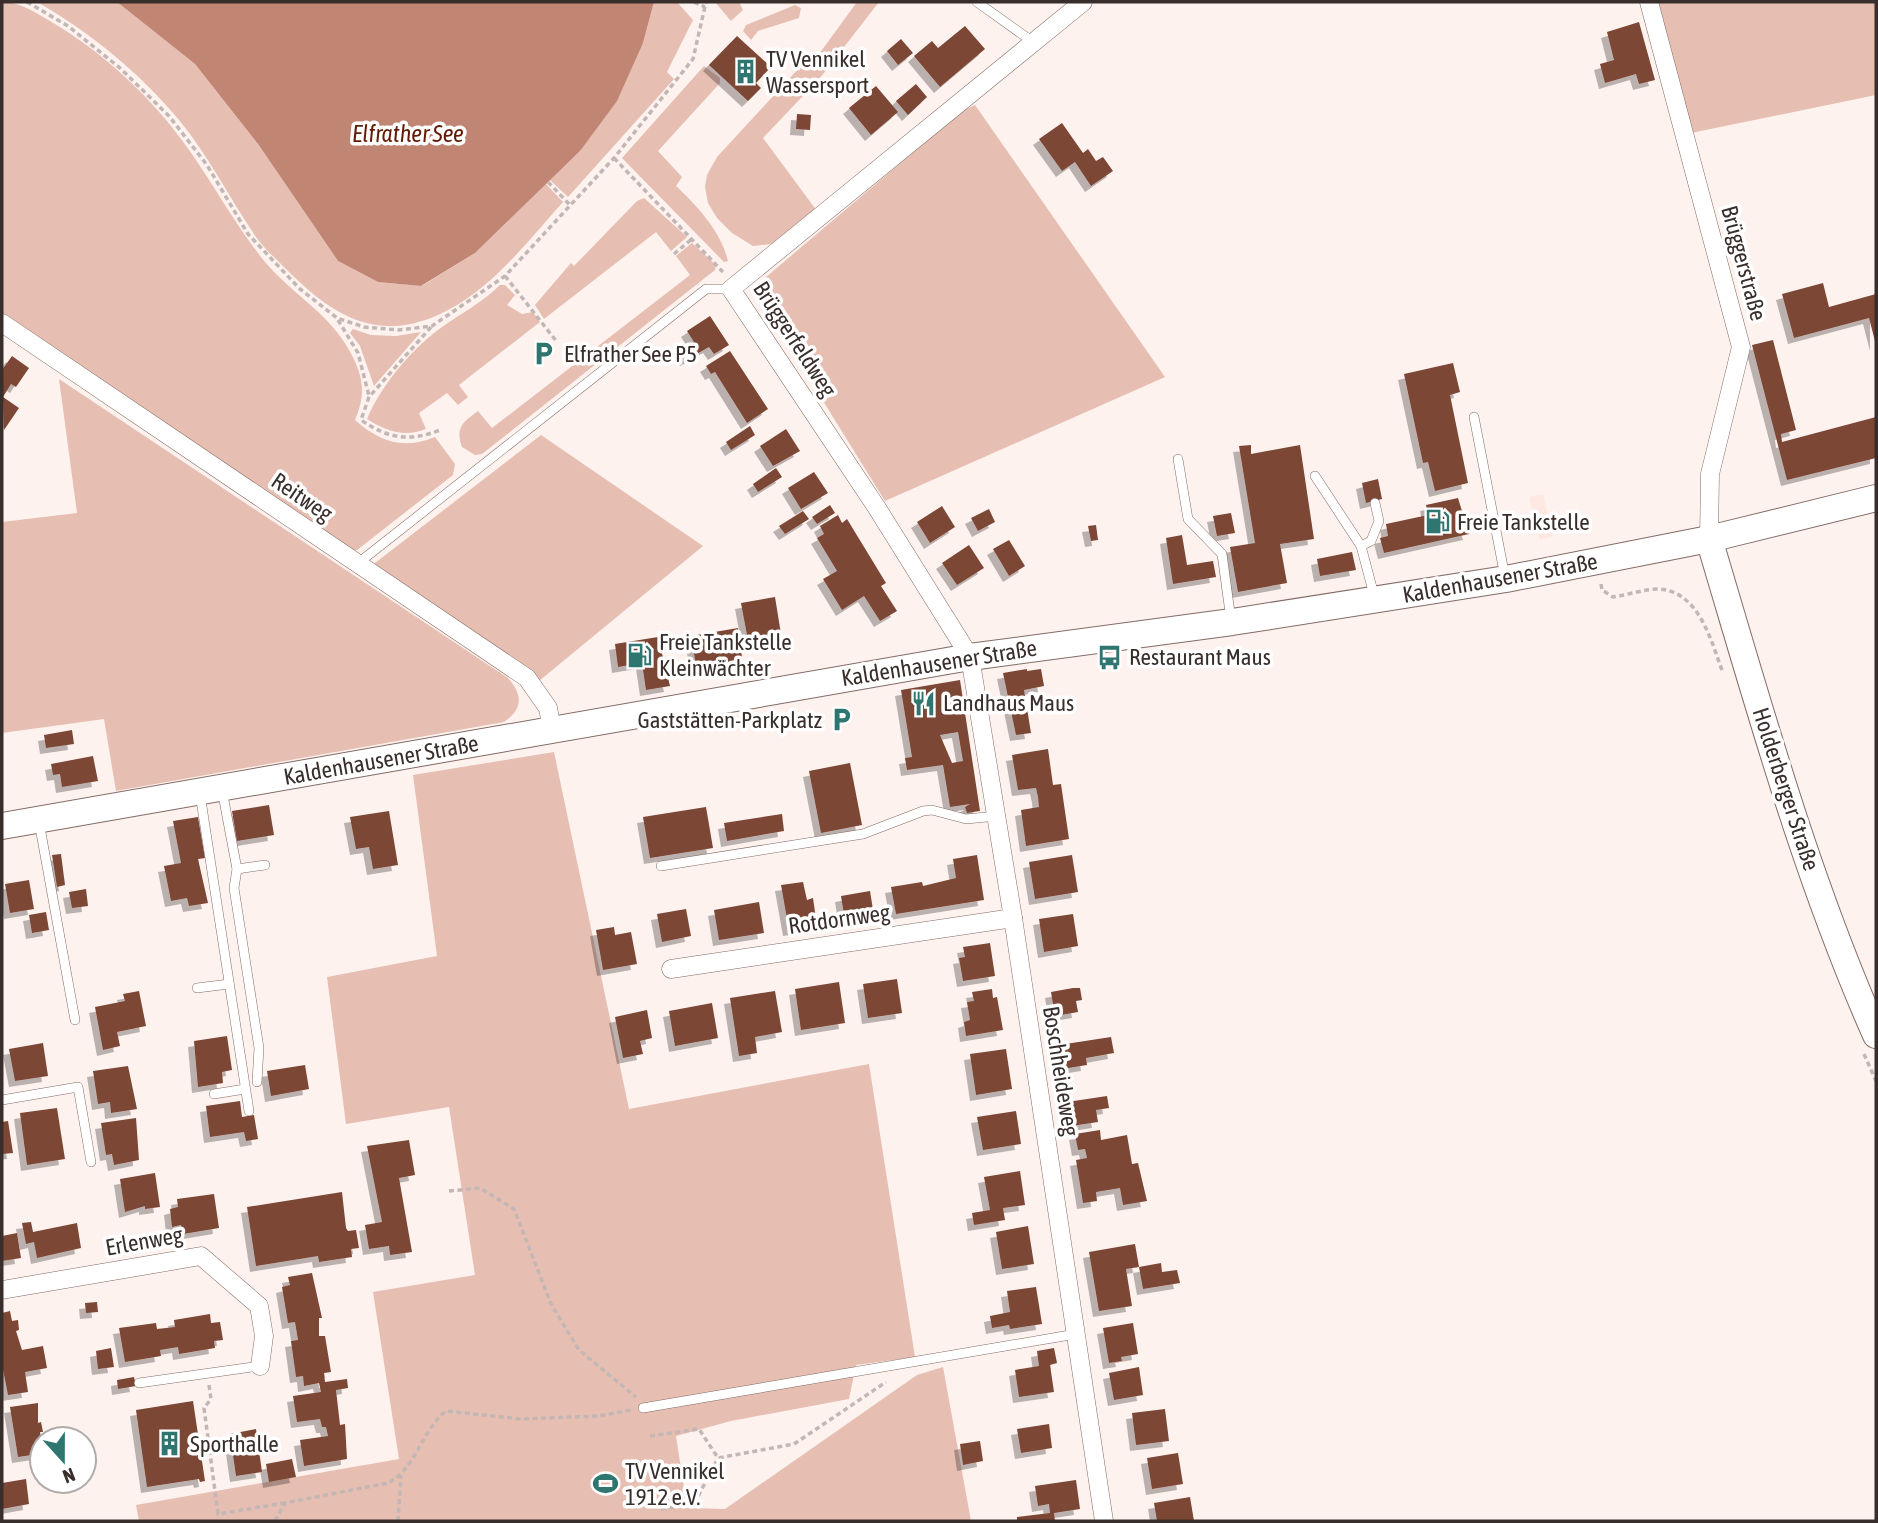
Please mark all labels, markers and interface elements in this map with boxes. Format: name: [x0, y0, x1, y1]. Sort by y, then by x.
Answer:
place label: TV Vennikel Wassersport: [766, 46, 869, 98]
building icon: TV Vennikel Wassersport: [732, 58, 760, 86]
water label: Elfrather See: [352, 120, 464, 147]
street label: Brüggerstraße: [1716, 203, 1772, 323]
street label: Brüggerfeldweg: [748, 277, 842, 402]
parking icon: Elfrather See P5: [530, 340, 558, 368]
place label: Elfrather See P5: [564, 341, 697, 367]
street label: Reitweg: [267, 467, 337, 527]
fuel station icon: Freie Tankstelle: [1423, 508, 1451, 536]
place label: Freie Tankstelle: [1457, 509, 1590, 535]
street label: Kaldenhausener Straße: [1401, 548, 1599, 608]
place label: Freie Tankstelle Kleinwächter: [659, 629, 792, 681]
street label: Kaldenhausener Straße: [839, 635, 1039, 691]
fuel station icon: Freie Tankstelle Kleinwächter: [625, 641, 653, 669]
bus stop icon: Restaurant Maus: [1095, 643, 1123, 671]
place label: Restaurant Maus: [1129, 644, 1271, 670]
restaurant icon: Landhaus Maus: [909, 689, 937, 717]
place label: Landhaus Maus: [943, 690, 1074, 716]
street label: Holderberger Straße: [1747, 704, 1825, 874]
parking icon: Gaststätten-Parkplatz: [828, 706, 856, 734]
place label: Gaststätten-Parkplatz: [638, 707, 822, 733]
street label: Kaldenhausener Straße: [282, 730, 480, 790]
street label: Rotdornweg: [787, 899, 892, 939]
street label: Boschheideweg: [1038, 1004, 1084, 1138]
street label: Erlenweg: [103, 1221, 185, 1261]
north arrow: [28, 1425, 98, 1495]
building icon: Sporthalle: [156, 1430, 184, 1458]
place label: Sporthalle: [190, 1431, 279, 1457]
place label: TV Vennikel 1912 e.V.: [625, 1458, 724, 1510]
text: N: [60, 1464, 78, 1488]
sports icon: TV Vennikel 1912 e.V.: [591, 1470, 619, 1498]

